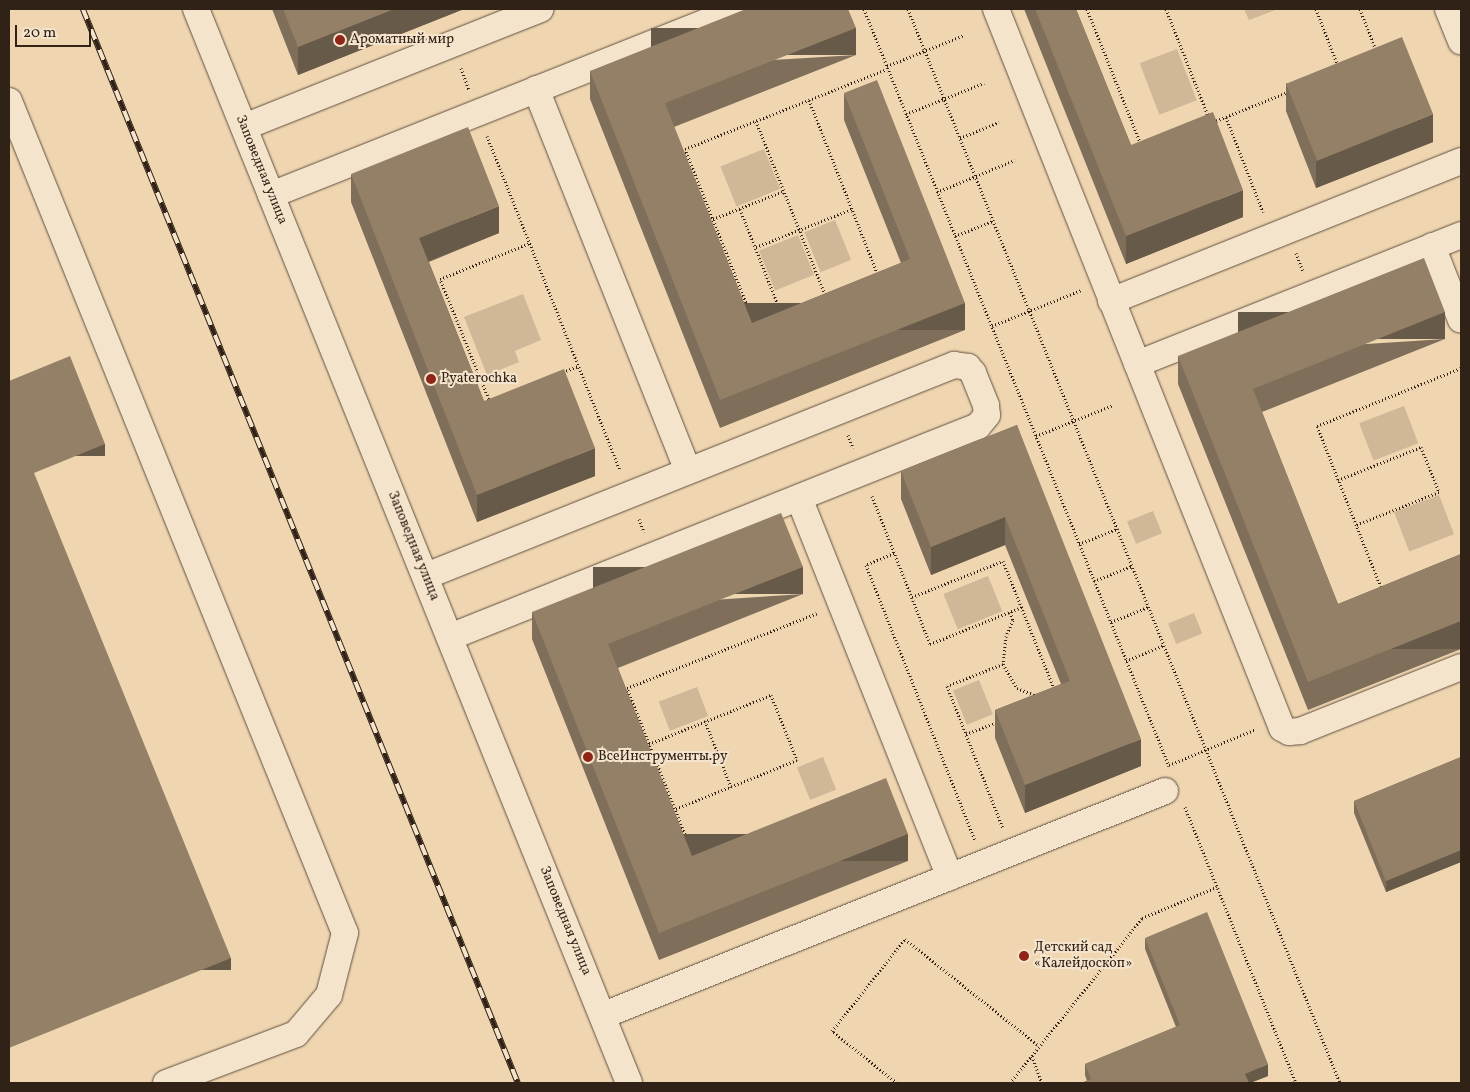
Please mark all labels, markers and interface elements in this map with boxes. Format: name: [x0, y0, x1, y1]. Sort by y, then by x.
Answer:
scale bar: [18, 15, 94, 47]
text: 20 m: [23, 23, 56, 44]
place label: Ароматный мир: [350, 32, 454, 48]
marker: Ароматный мир: [334, 34, 346, 46]
street label: Заповедная улица: [231, 113, 291, 227]
place label: Pyaterochka: [441, 371, 517, 387]
marker: Pyaterochka: [425, 373, 437, 385]
street label: Заповедная улица: [383, 489, 443, 603]
place label: ВсеИнструменты.ру: [598, 749, 728, 765]
marker: ВсеИнструменты.ру: [582, 751, 594, 763]
street label: Заповедная улица: [535, 864, 595, 978]
place label: Детский сад «Калейдоскоп»: [1034, 940, 1132, 972]
marker: Детский сад «Калейдоскоп»: [1018, 950, 1030, 962]

